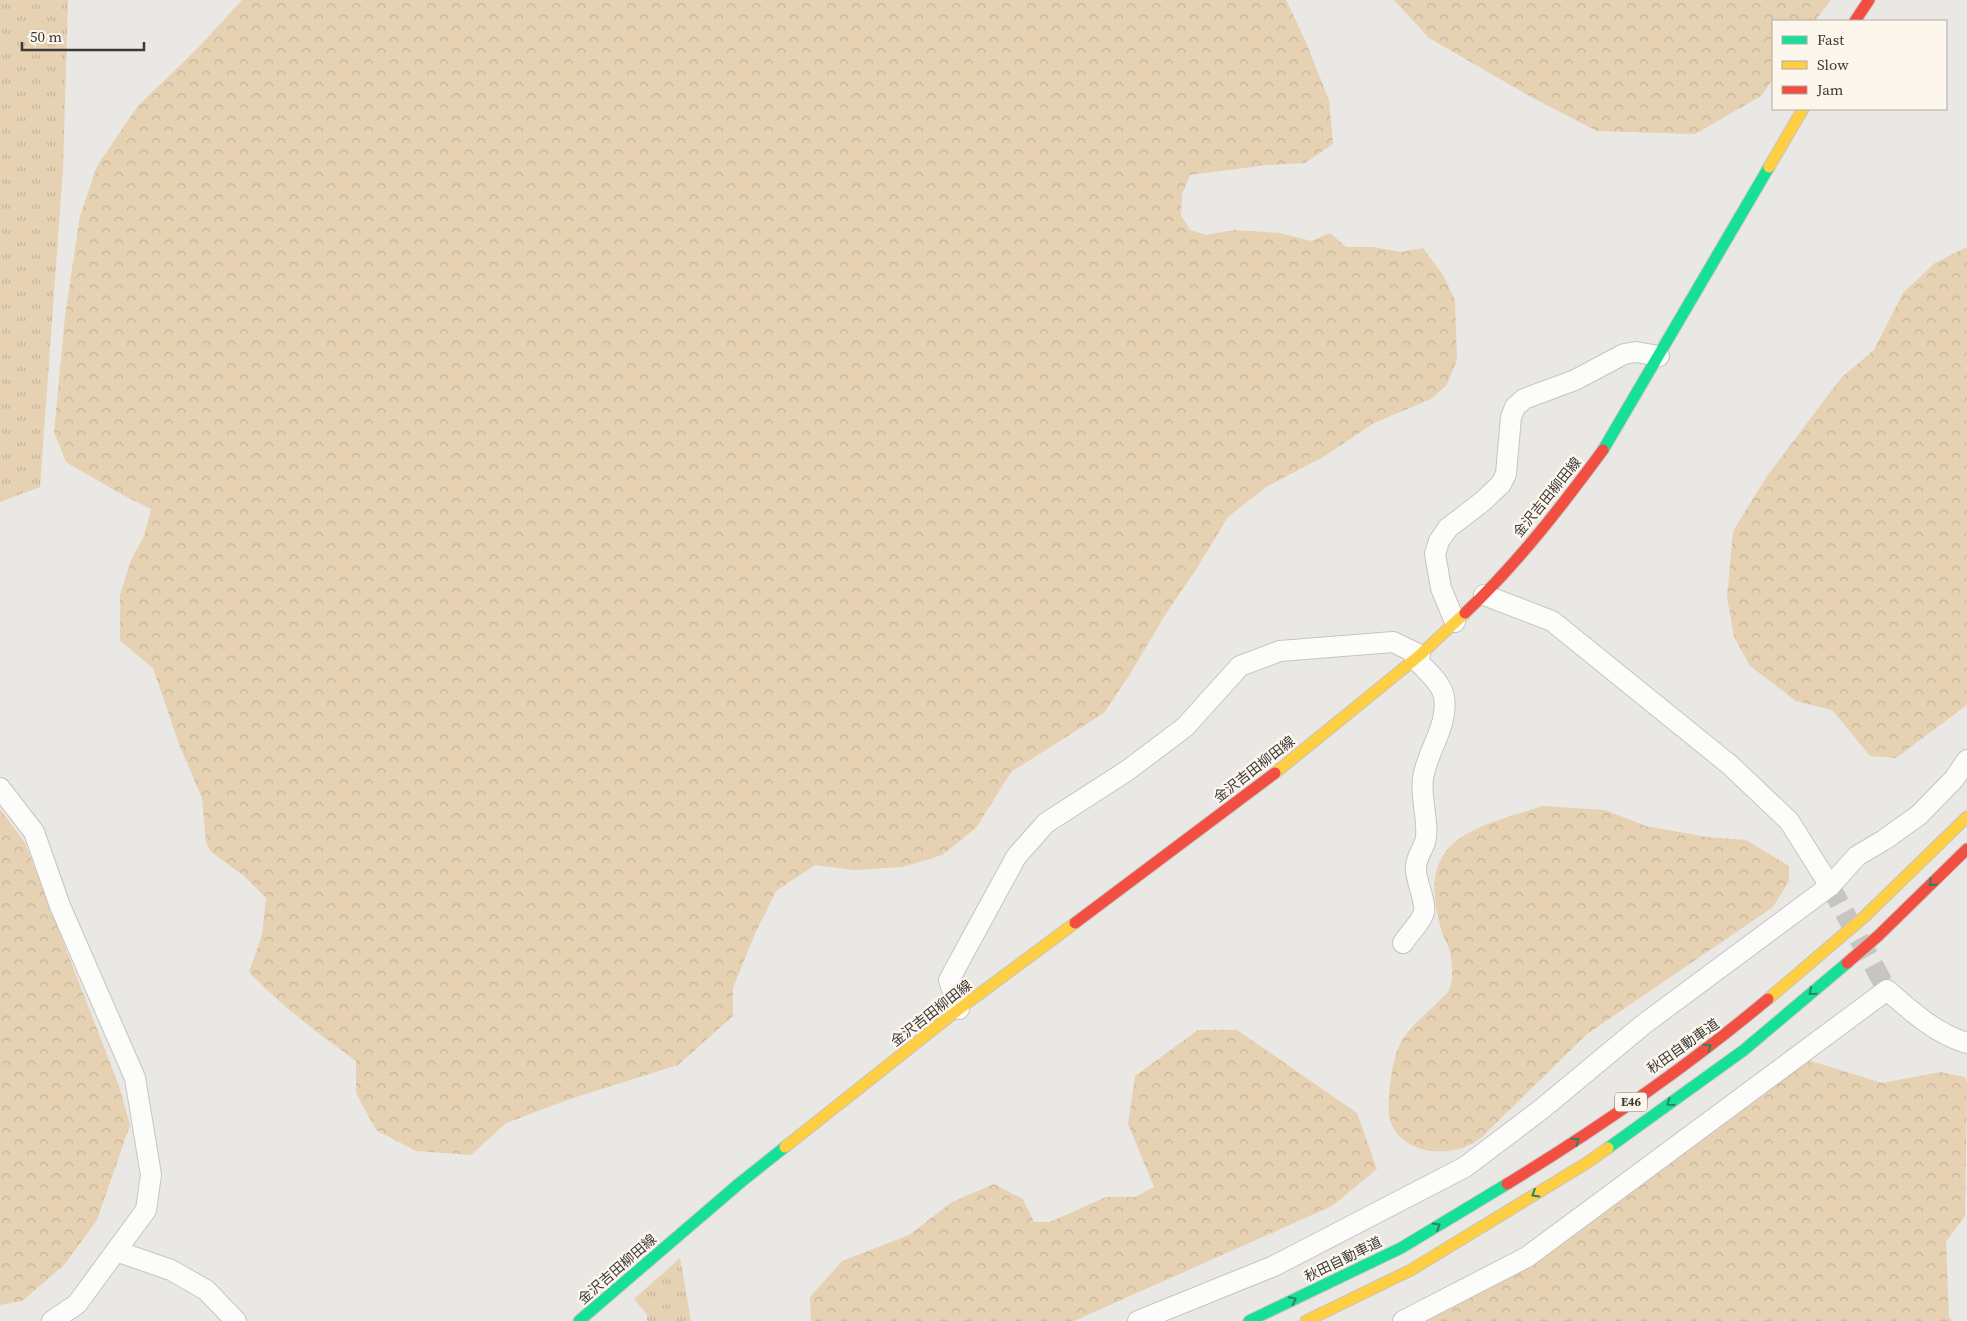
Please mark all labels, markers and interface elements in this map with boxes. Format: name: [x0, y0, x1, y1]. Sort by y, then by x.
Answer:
scale bar: [22, 20, 145, 52]
legend: [1772, 20, 1947, 110]
text: 50 m: [30, 26, 62, 47]
text: Fast: [1817, 29, 1844, 50]
text: Slow: [1817, 54, 1849, 75]
text: Jam: [1816, 79, 1844, 100]
street label: 金沢吉田柳田線: [1508, 453, 1586, 541]
street label: 金沢吉田柳田線: [1209, 731, 1299, 807]
one-way arrow: [1929, 877, 1938, 886]
street label: 金沢吉田柳田線: [886, 975, 976, 1051]
one-way arrow: [1808, 987, 1817, 996]
street label: 秋田自動車道: [1643, 1014, 1723, 1078]
one-way arrow: [1703, 1044, 1712, 1053]
road number: E46: [1615, 1092, 1647, 1112]
one-way arrow: [1666, 1097, 1676, 1106]
one-way arrow: [1570, 1138, 1580, 1147]
one-way arrow: [1532, 1188, 1541, 1198]
one-way arrow: [1432, 1222, 1441, 1232]
street label: 金沢吉田柳田線: [573, 1229, 661, 1309]
street label: 秋田自動車道: [1301, 1232, 1385, 1286]
one-way arrow: [1288, 1296, 1297, 1306]

